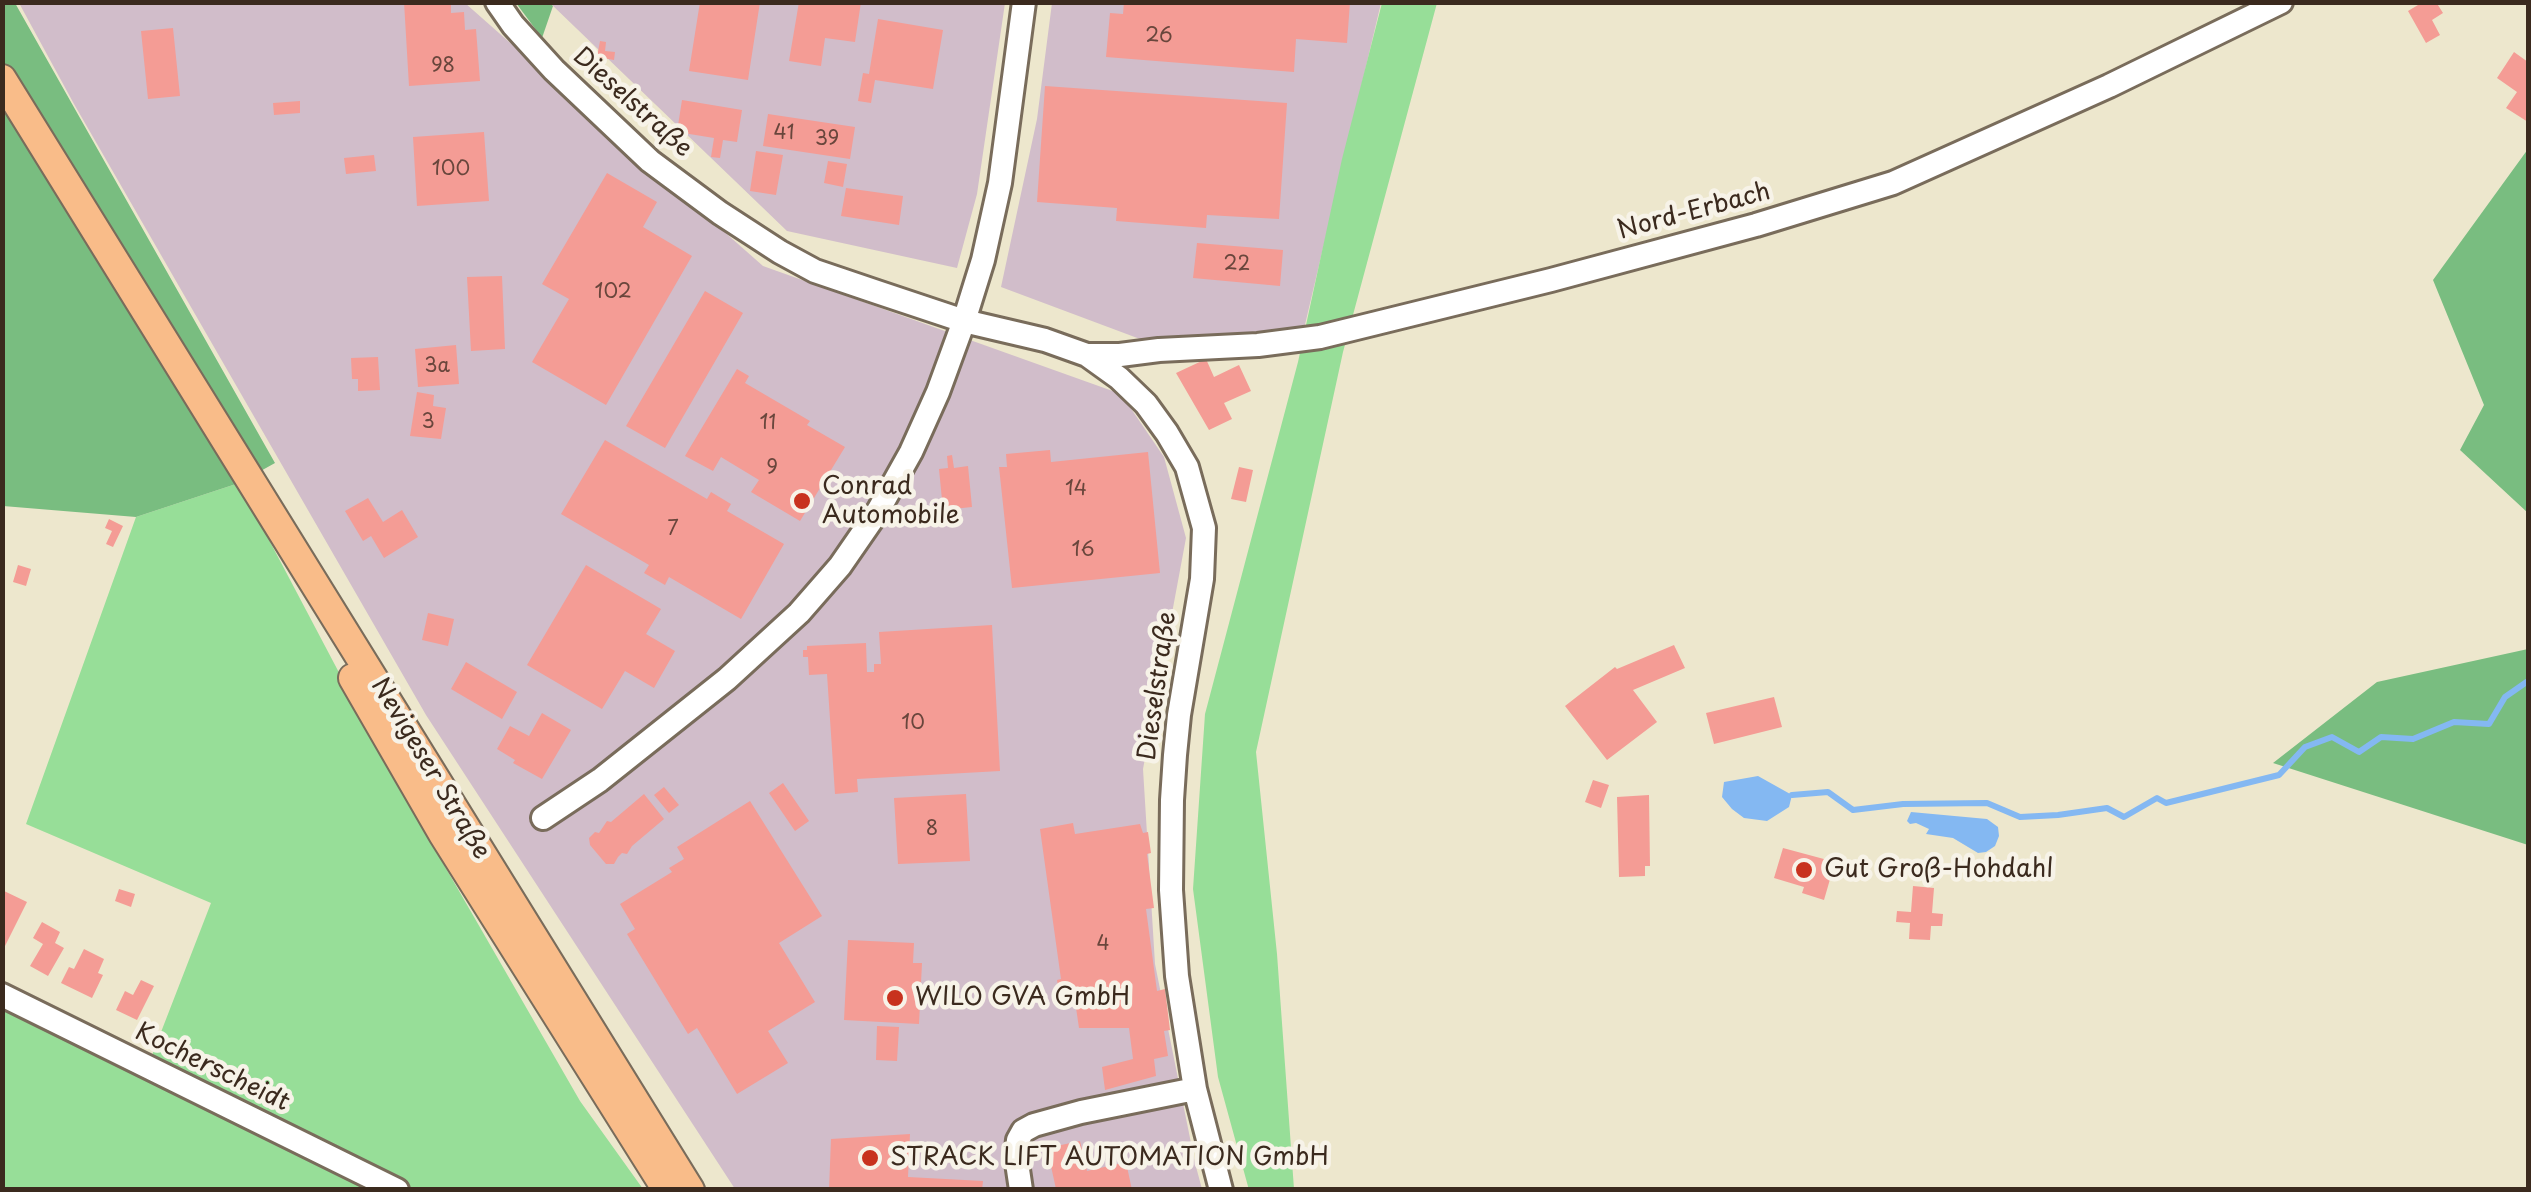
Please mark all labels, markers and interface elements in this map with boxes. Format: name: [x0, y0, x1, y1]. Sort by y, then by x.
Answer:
house number: 26: [1145, 24, 1173, 48]
street label: Dieselstraße: [566, 42, 698, 164]
house number: 98: [431, 54, 455, 78]
house number: 41: [774, 121, 794, 145]
house number: 39: [815, 127, 839, 151]
house number: 100: [432, 157, 470, 181]
street label: Nord-Erbach: [1614, 177, 1774, 247]
house number: 22: [1224, 252, 1250, 276]
house number: 102: [594, 280, 632, 304]
house number: 3a: [424, 354, 450, 378]
house number: 3: [421, 410, 435, 434]
house number: 11: [760, 411, 776, 435]
house number: 9: [766, 456, 778, 480]
place label: Conrad Automobile: [822, 472, 960, 531]
house number: 14: [1065, 477, 1087, 501]
marker: Conrad Automobile: [791, 490, 813, 512]
house number: 7: [667, 517, 679, 541]
house number: 16: [1072, 538, 1094, 562]
street label: Dieselstraße: [1133, 610, 1183, 762]
street label: Nevigeser Straße: [364, 673, 496, 865]
house number: 10: [901, 711, 925, 735]
house number: 8: [926, 817, 938, 841]
place label: Gut Groß-Hohdahl: [1824, 855, 2053, 885]
marker: Gut Groß-Hohdahl: [1793, 859, 1815, 881]
house number: 4: [1096, 932, 1110, 956]
place label: WILO GVA GmbH: [915, 983, 1130, 1013]
marker: WILO GVA GmbH: [884, 987, 906, 1009]
street label: Kocherscheidt: [130, 1018, 294, 1118]
place label: STRACK LIFT AUTOMATION GmbH: [890, 1143, 1329, 1173]
marker: STRACK LIFT AUTOMATION GmbH: [859, 1147, 881, 1169]

